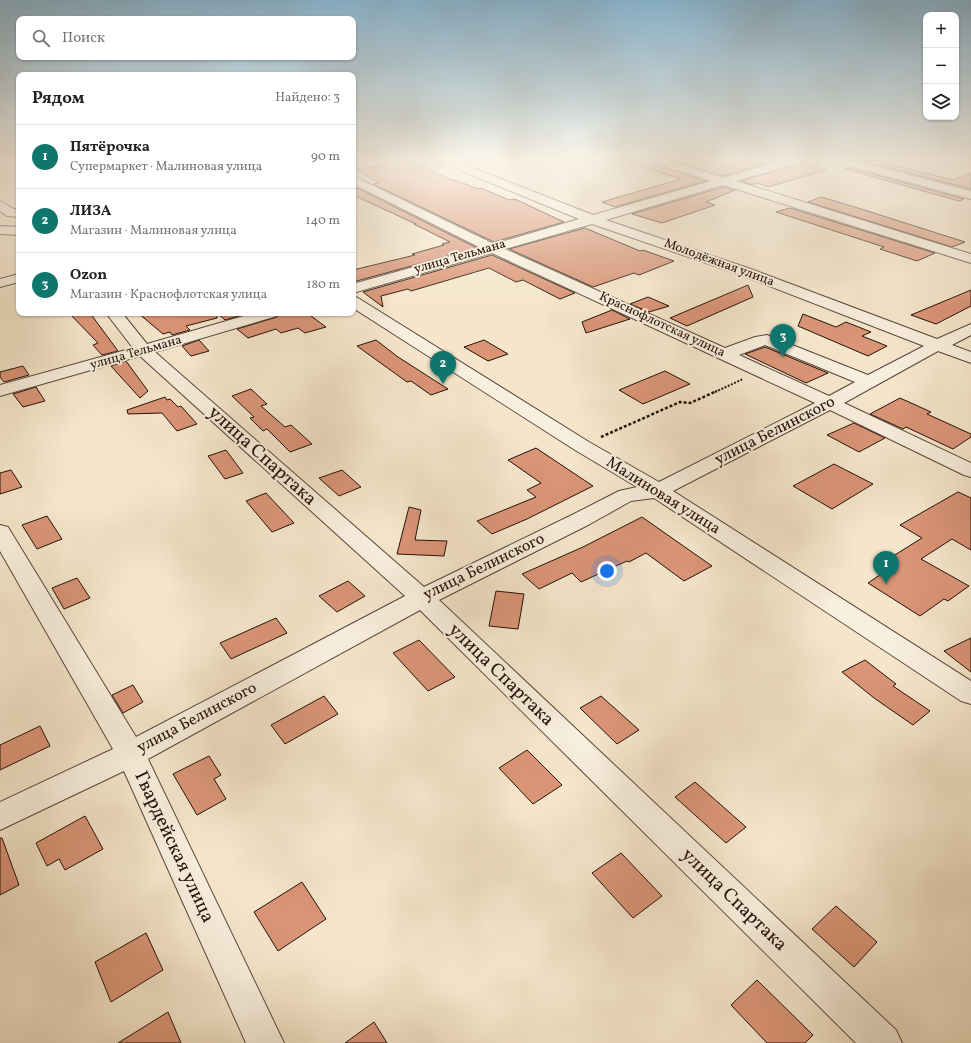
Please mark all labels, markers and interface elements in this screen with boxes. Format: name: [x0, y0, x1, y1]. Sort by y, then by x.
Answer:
map controls: [923, 12, 959, 120]
button: +: [923, 12, 959, 48]
search box: [16, 16, 356, 60]
icon: search: [30, 27, 52, 49]
text: Поиск: [62, 28, 105, 49]
button: −: [923, 48, 959, 84]
button: layers: [923, 84, 959, 120]
text: Рядом: [32, 87, 85, 110]
text: Найдено: 3: [275, 89, 340, 107]
text: Пятёрочка: [70, 137, 150, 158]
text: 1: [42, 148, 48, 166]
text: 90 m: [311, 148, 340, 166]
text: Супермаркет · Малиновая улица: [70, 158, 262, 176]
text: ЛИЗА: [70, 201, 112, 222]
text: 2: [42, 212, 48, 230]
text: 140 m: [306, 212, 340, 230]
text: Магазин · Малиновая улица: [70, 222, 237, 240]
street label: улица Тельмана: [412, 235, 508, 279]
street label: Молодёжная улица: [661, 235, 777, 291]
text: Ozon: [70, 265, 107, 286]
text: 3: [42, 276, 48, 294]
text: 180 m: [306, 276, 340, 294]
text: Магазин · Краснофлотская улица: [70, 286, 267, 304]
street label: Краснофлотская улица: [596, 288, 728, 362]
pin: 3: [770, 324, 796, 357]
street label: улица Тельмана: [88, 331, 184, 375]
pin: 2: [430, 351, 456, 384]
street label: улица Белинского: [711, 391, 839, 471]
street label: улица Спартака: [202, 400, 322, 512]
street label: Малиновая улица: [602, 452, 725, 540]
street label: улица Белинского: [420, 528, 548, 606]
pin: 1: [873, 551, 899, 584]
your location: [597, 561, 617, 581]
street label: улица Спартака: [442, 618, 560, 732]
street label: улица Белинского: [133, 677, 261, 759]
street label: Гвардейская улица: [127, 767, 221, 927]
street label: улица Спартака: [675, 843, 793, 957]

